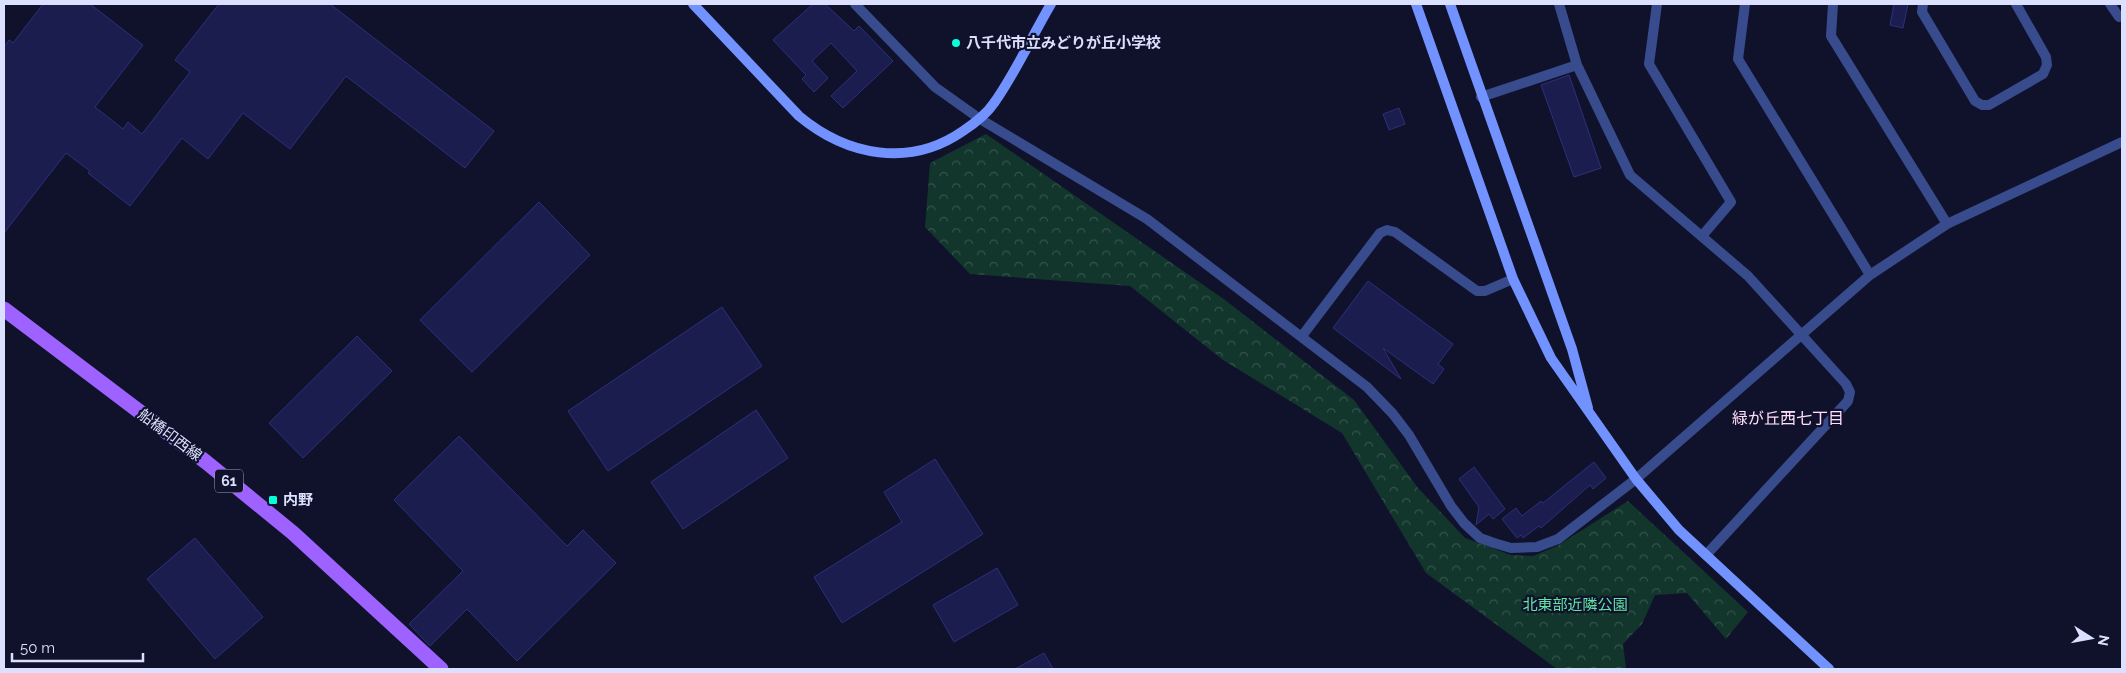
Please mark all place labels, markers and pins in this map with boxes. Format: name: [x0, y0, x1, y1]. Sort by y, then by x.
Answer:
place label: 八千代市立みどりが丘小学校: [966, 34, 1161, 52]
marker: 八千代市立みどりが丘小学校: [950, 37, 962, 49]
place label: 内野: [283, 491, 313, 509]
marker: 内野: [267, 494, 279, 506]

